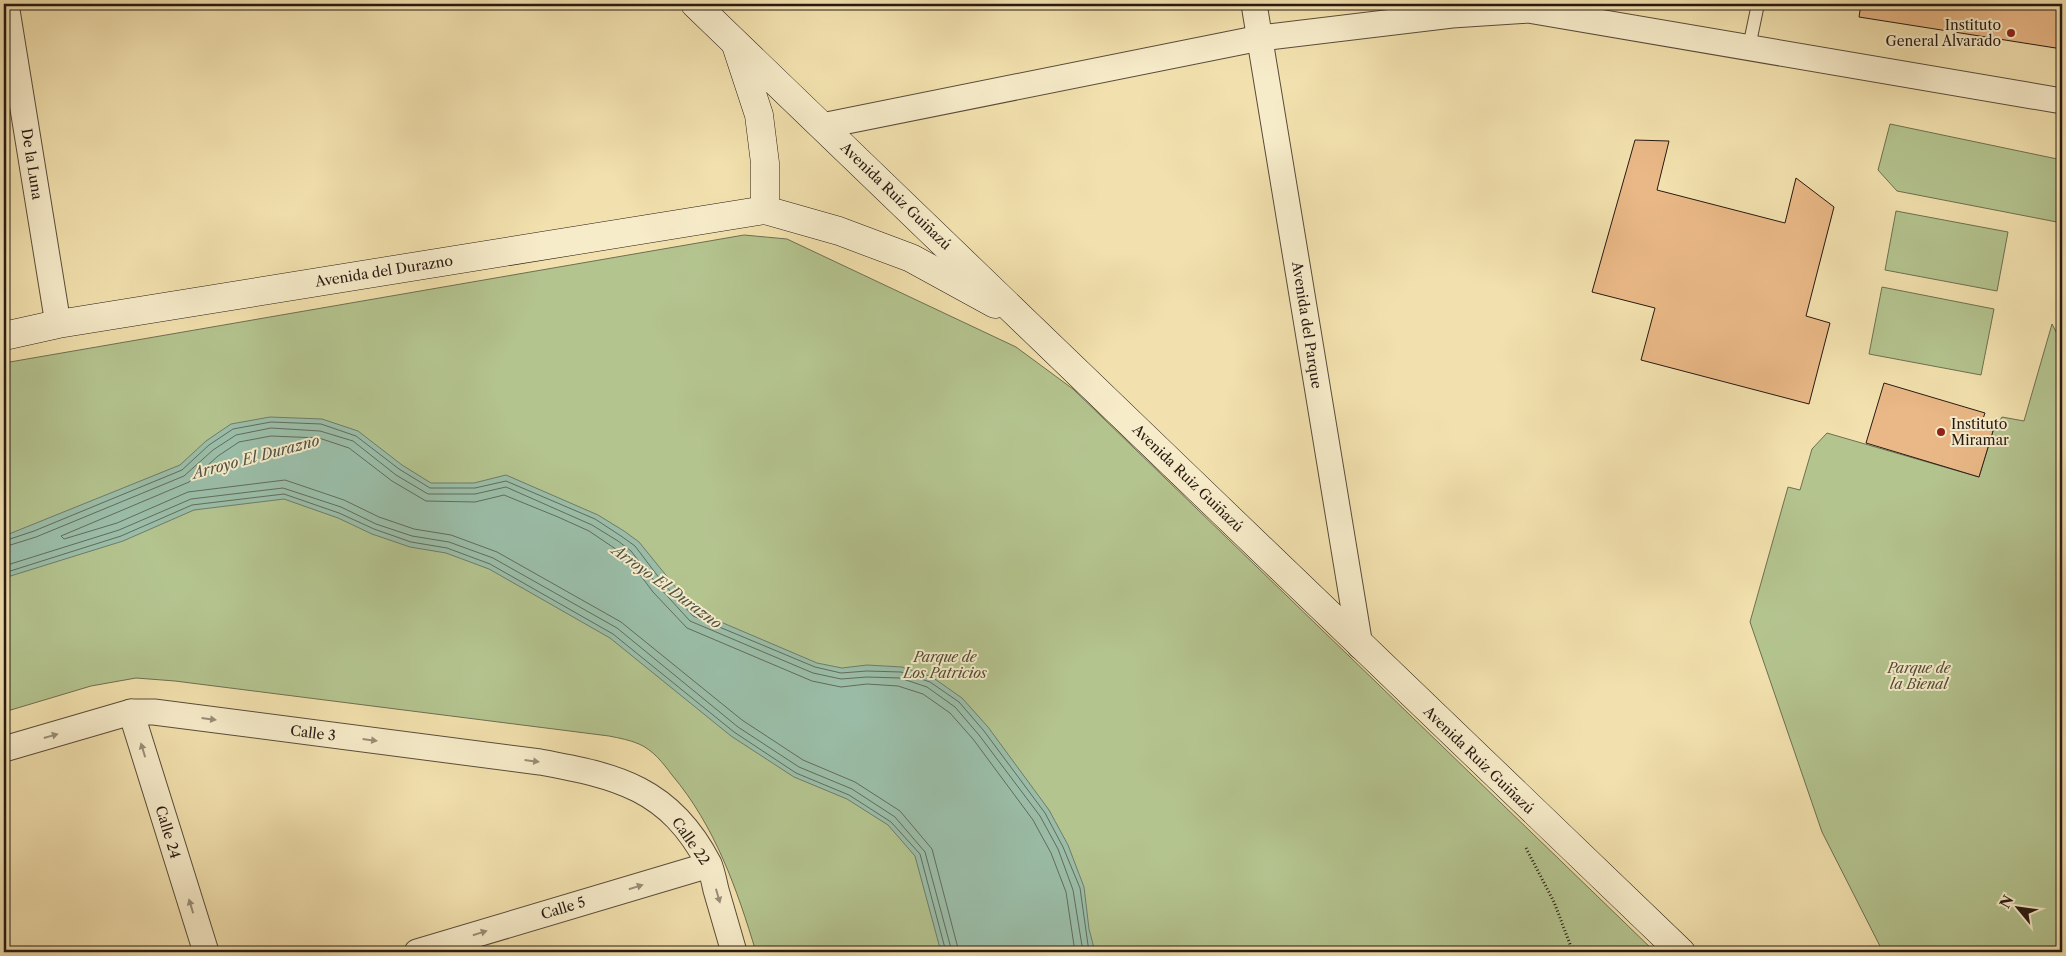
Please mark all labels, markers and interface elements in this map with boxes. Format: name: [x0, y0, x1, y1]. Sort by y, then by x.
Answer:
place label: Instituto General Alvarado: [1885, 16, 2001, 50]
marker: Instituto General Alvarado: [2005, 27, 2017, 39]
street label: De la Luna: [17, 127, 47, 202]
street label: Avenida Ruiz Guiñazú: [836, 138, 956, 254]
street label: Avenida del Durazno: [313, 251, 454, 291]
street label: Avenida del Parque: [1288, 259, 1326, 390]
place label: Instituto Miramar: [1951, 415, 2009, 449]
street label: Avenida Ruiz Guiñazú: [1128, 420, 1248, 536]
marker: Instituto Miramar: [1935, 426, 1947, 438]
water label: Arroyo El Durazno: [188, 430, 322, 483]
water label: Arroyo El Durazno: [607, 539, 726, 633]
park label: Parque de Los Patricios: [902, 648, 988, 682]
park label: Parque de la Bienal: [1886, 659, 1952, 693]
street label: Avenida Ruiz Guiñazú: [1419, 702, 1539, 818]
one-way arrow: [202, 715, 218, 723]
street label: Calle 3: [289, 721, 337, 745]
one-way arrow: [43, 731, 58, 739]
one-way arrow: [363, 736, 379, 744]
one-way arrow: [139, 743, 146, 758]
one-way arrow: [524, 757, 540, 765]
street label: Calle 24: [151, 803, 185, 861]
street label: Calle 22: [668, 814, 714, 868]
one-way arrow: [628, 882, 643, 890]
north arrow: [1994, 884, 2044, 934]
one-way arrow: [715, 889, 723, 904]
text: N: [1996, 892, 2017, 911]
street label: Calle 5: [539, 893, 587, 923]
one-way arrow: [187, 898, 194, 913]
one-way arrow: [473, 928, 488, 936]

